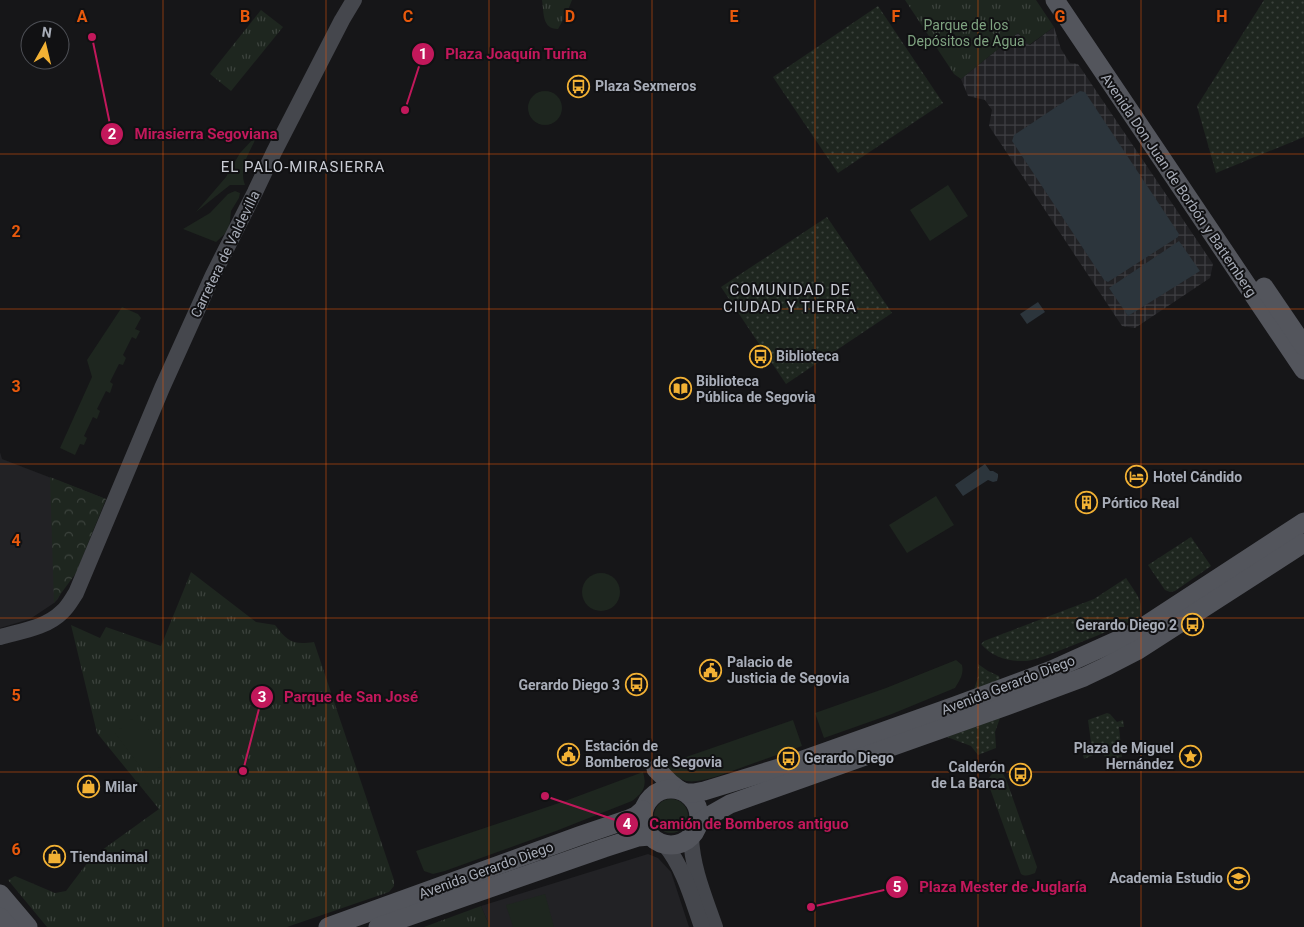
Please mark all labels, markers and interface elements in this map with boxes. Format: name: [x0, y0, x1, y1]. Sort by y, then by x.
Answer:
text: A: [77, 7, 88, 26]
text: B: [240, 7, 250, 26]
text: C: [403, 7, 413, 26]
text: D: [565, 7, 575, 26]
text: E: [730, 7, 739, 26]
text: F: [892, 7, 901, 26]
text: G: [1055, 7, 1066, 26]
text: H: [1216, 7, 1228, 26]
park label: Parque de los Depósitos de Agua: [907, 17, 1025, 49]
north arrow: [20, 20, 70, 70]
text: N: [41, 24, 53, 41]
callout: Plaza Joaquín Turina: [410, 39, 597, 69]
text: 1: [419, 45, 427, 63]
text: Plaza Joaquín Turina: [445, 45, 587, 63]
street label: Avenida Don Juan de Borbón y Battemberg: [1098, 70, 1260, 300]
bus stop icon: Plaza Sexmeros: [567, 74, 591, 98]
place label: Plaza Sexmeros: [595, 78, 696, 94]
callout: Mirasierra Segoviana: [100, 119, 288, 149]
text: 2: [108, 125, 117, 143]
text: Mirasierra Segoviana: [135, 125, 277, 143]
district label: EL PALO-MIRASIERRA: [221, 158, 385, 176]
street label: Carretera de Valdevilla: [187, 188, 263, 320]
text: 2: [11, 222, 21, 241]
district label: COMUNIDAD DE CIUDAD Y TIERRA: [723, 281, 857, 316]
bus stop icon: Biblioteca: [748, 344, 772, 368]
place label: Biblioteca: [776, 348, 839, 364]
place label: Biblioteca Pública de Segovia: [696, 373, 816, 405]
text: 3: [11, 377, 21, 396]
library icon: Biblioteca Pública de Segovia: [668, 377, 692, 401]
hotel icon: Hotel Cándido: [1125, 465, 1149, 489]
place label: Hotel Cándido: [1153, 469, 1242, 485]
building icon: Pórtico Real: [1074, 491, 1098, 515]
place label: Pórtico Real: [1102, 495, 1179, 511]
text: 4: [11, 531, 21, 550]
bus stop icon: Gerardo Diego 2: [1181, 613, 1205, 637]
place label: Gerardo Diego 2: [1075, 617, 1177, 633]
street label: Avenida Gerardo Diego: [939, 652, 1077, 718]
place label: Palacio de Justicia de Segovia: [727, 654, 850, 686]
public building icon: Palacio de Justicia de Segovia: [699, 658, 723, 682]
bus stop icon: Gerardo Diego 3: [624, 673, 648, 697]
place label: Gerardo Diego 3: [518, 677, 620, 693]
callout: Parque de San José: [249, 682, 428, 712]
text: 5: [11, 686, 21, 705]
text: 3: [258, 688, 266, 706]
text: Parque de San José: [284, 688, 418, 706]
place label: Estación de Bomberos de Segovia: [585, 738, 723, 770]
place label: Plaza de Miguel Hernández: [1074, 740, 1174, 772]
public building icon: Estación de Bomberos de Segovia: [557, 742, 581, 766]
place icon: Plaza de Miguel Hernández: [1178, 744, 1202, 768]
bus stop icon: Gerardo Diego: [776, 746, 800, 770]
place label: Gerardo Diego: [804, 750, 894, 766]
place label: Calderón de La Barca: [931, 759, 1005, 791]
bus stop icon: Calderón de La Barca: [1009, 763, 1033, 787]
shop icon: Milar: [77, 775, 101, 799]
place label: Milar: [105, 779, 137, 795]
callout: Camión de Bomberos antiguo: [615, 809, 859, 839]
text: 4: [623, 815, 632, 833]
text: Camión de Bomberos antiguo: [649, 815, 849, 833]
street label: Avenida Gerardo Diego: [417, 838, 555, 902]
text: 6: [11, 840, 21, 859]
shop icon: Tiendanimal: [42, 845, 66, 869]
place label: Tiendanimal: [70, 849, 148, 865]
school or university icon: Academia Estudio: [1227, 866, 1251, 890]
place label: Academia Estudio: [1109, 870, 1223, 886]
callout: Plaza Mester de Juglaría: [884, 872, 1097, 902]
text: 5: [893, 878, 901, 896]
text: Plaza Mester de Juglaría: [919, 878, 1087, 896]

